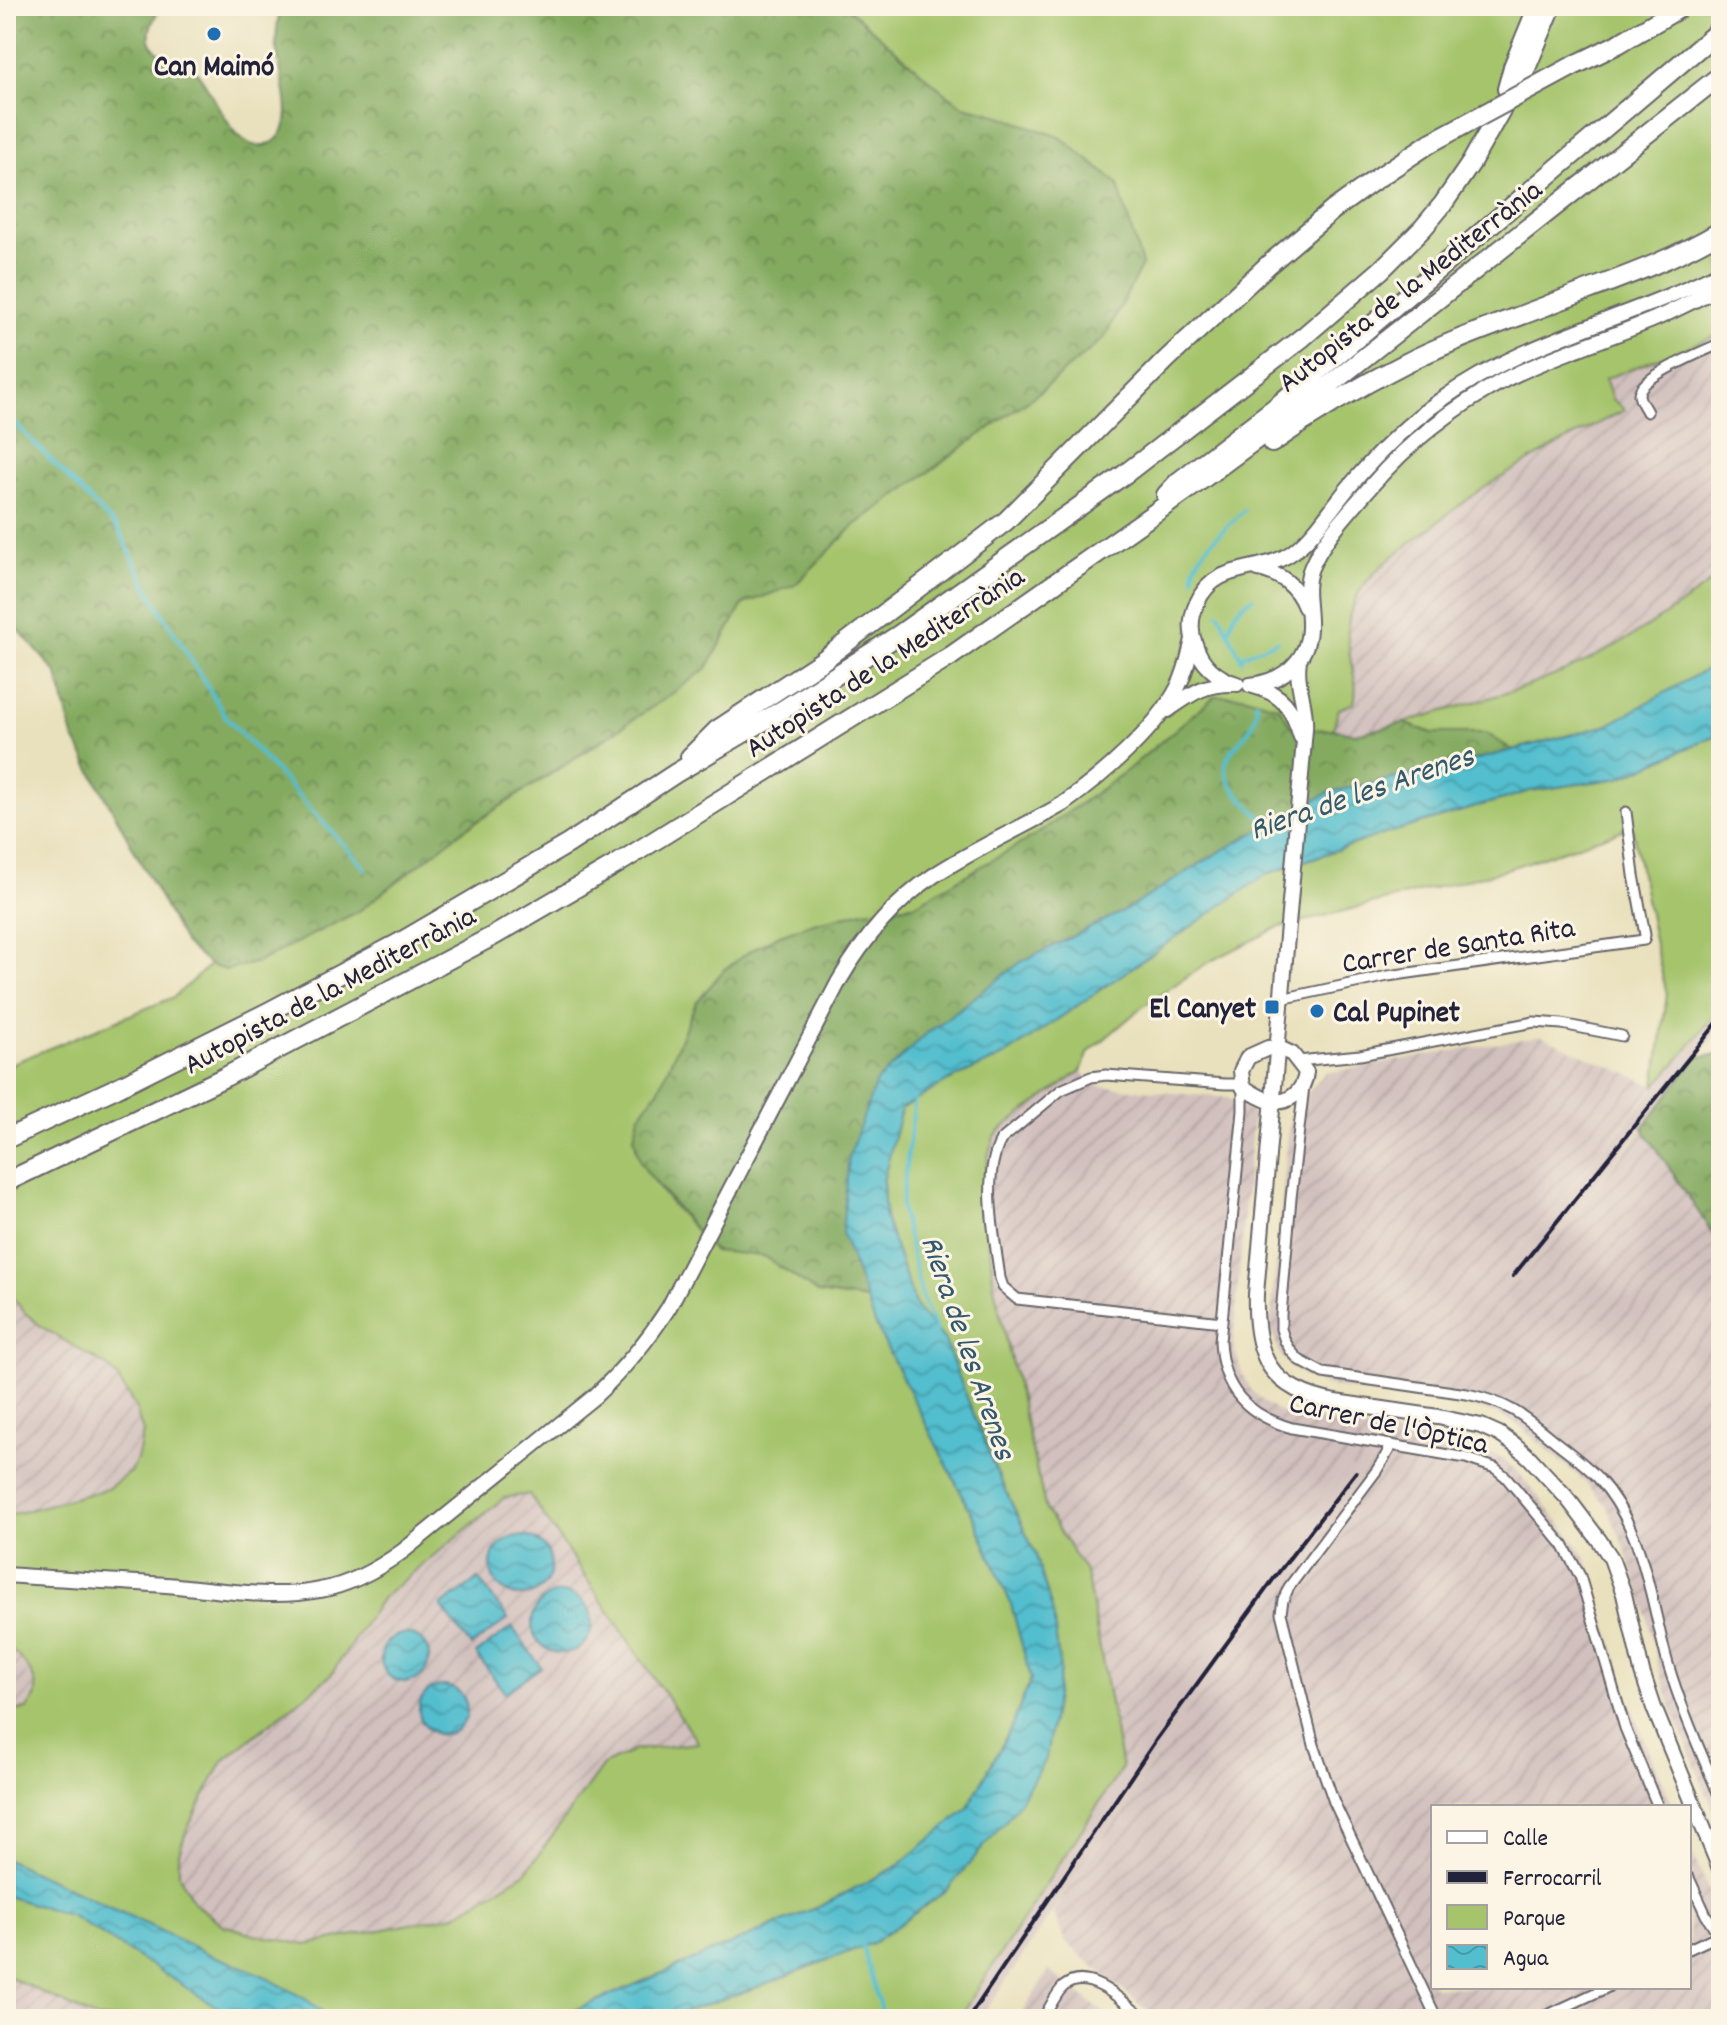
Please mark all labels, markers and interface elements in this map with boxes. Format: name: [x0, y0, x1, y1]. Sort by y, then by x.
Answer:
marker: Can Maimó: [205, 25, 223, 43]
place label: Can Maimó: [154, 48, 274, 91]
street label: Autopista de la Mediterrània: [1270, 171, 1554, 406]
street label: Autopista de la Mediterrània: [738, 558, 1035, 771]
water label: Riera de les Arenes: [1244, 735, 1482, 856]
street label: Autopista de la Mediterrània: [177, 897, 486, 1088]
street label: Carrer de Santa Rita: [1339, 909, 1579, 988]
place label: El Canyet: [1149, 990, 1256, 1033]
place label: Cal Pupinet: [1333, 994, 1460, 1037]
marker: El Canyet: [1263, 998, 1281, 1016]
marker: Cal Pupinet: [1308, 1002, 1326, 1020]
water label: Riera de les Arenes: [905, 1230, 1026, 1468]
street label: Carrer de l'Òptica: [1285, 1384, 1492, 1469]
legend: [1431, 1805, 1691, 1989]
text: Calle: [1503, 1823, 1548, 1857]
text: Ferrocarril: [1503, 1863, 1602, 1897]
text: Parque: [1503, 1903, 1566, 1937]
text: Agua: [1503, 1943, 1549, 1977]

